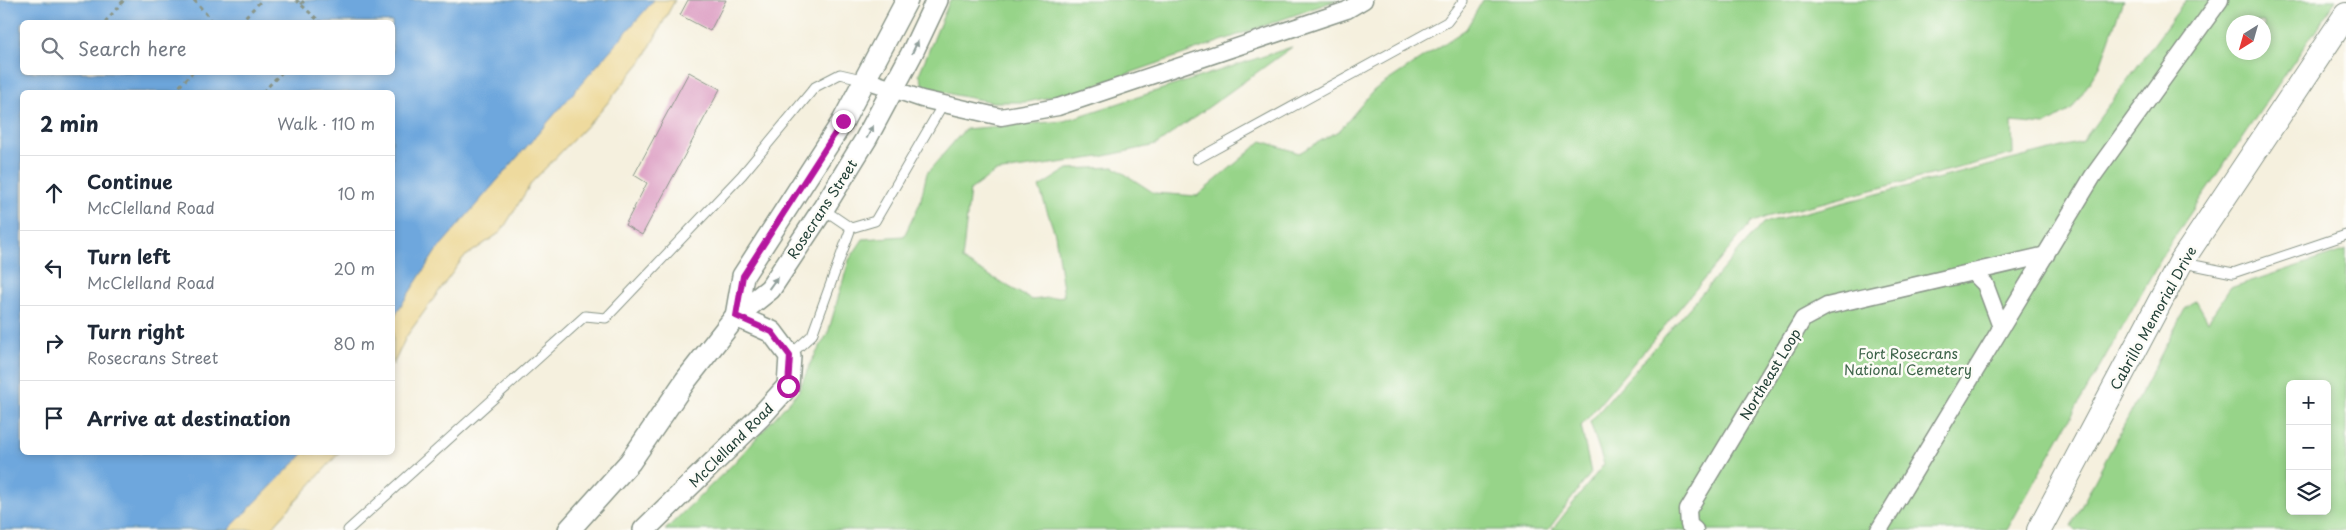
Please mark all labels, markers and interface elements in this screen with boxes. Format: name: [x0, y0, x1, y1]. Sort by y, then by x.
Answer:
north arrow: [2226, 15, 2271, 60]
search box: [20, 20, 395, 75]
icon: search: [38, 34, 66, 62]
text: Search here: [78, 34, 187, 62]
one-way arrow: [911, 40, 919, 54]
text: 2 min: [40, 107, 99, 139]
route end: [832, 110, 855, 133]
text: Walk · 110 m: [277, 111, 375, 135]
one-way arrow: [866, 125, 874, 139]
street label: Rosecrans Street: [782, 155, 862, 263]
text: Continue: [87, 167, 173, 195]
icon: ahead: [40, 179, 68, 207]
text: 10 m: [338, 181, 375, 205]
text: McClelland Road: [87, 195, 215, 219]
text: Turn left: [87, 242, 171, 270]
street label: Cabrillo Memorial Drive: [2105, 242, 2201, 394]
icon: left: [40, 254, 68, 282]
text: 20 m: [334, 256, 375, 280]
text: McClelland Road: [87, 270, 215, 294]
one-way arrow: [768, 276, 778, 290]
text: Turn right: [87, 317, 185, 345]
street label: Northeast Loop: [1734, 324, 1806, 424]
icon: right: [40, 329, 68, 357]
text: 80 m: [333, 331, 375, 355]
park label: Fort Rosecrans National Cemetery: [1844, 343, 1972, 380]
text: Rosecrans Street: [87, 345, 218, 369]
route start: [777, 375, 800, 398]
map controls: [2286, 380, 2331, 515]
button: +: [2286, 380, 2331, 425]
street label: McClelland Road: [684, 398, 778, 492]
icon: arrive: [40, 404, 68, 432]
text: Arrive at destination: [87, 404, 291, 432]
button: −: [2286, 425, 2331, 470]
button: layers: [2286, 470, 2331, 515]

